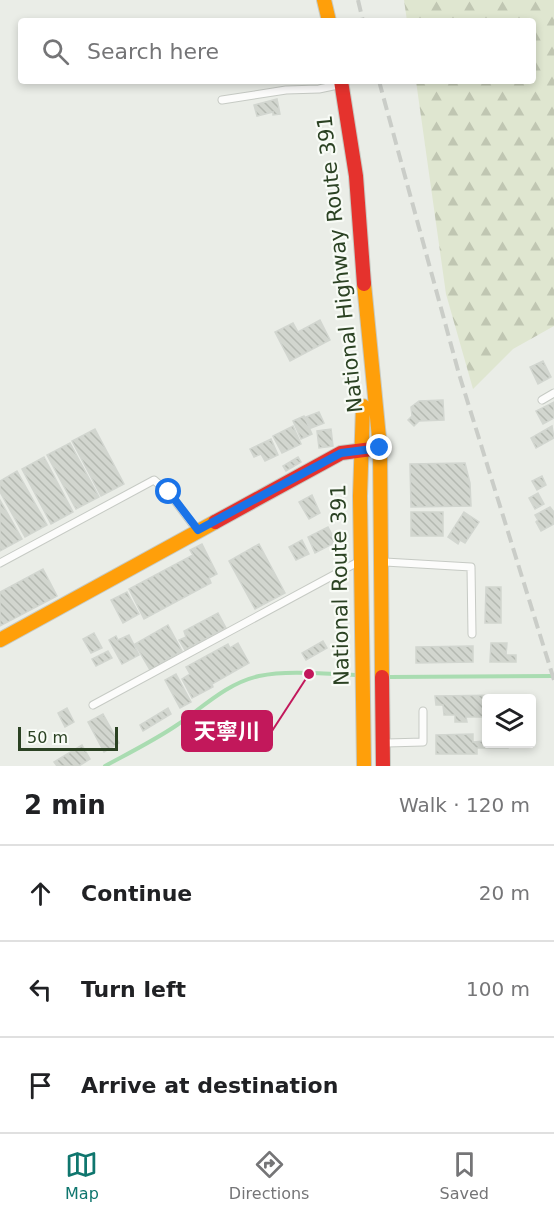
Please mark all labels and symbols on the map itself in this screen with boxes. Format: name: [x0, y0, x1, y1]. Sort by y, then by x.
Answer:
street label: National Highway Route 391: [312, 114, 368, 414]
route end: [366, 434, 392, 460]
route start: [155, 478, 181, 504]
street label: National Route 391: [326, 484, 354, 686]
callout: 天寧川: [182, 711, 272, 751]
text: 天寧川: [194, 719, 260, 744]
scale bar: [18, 724, 118, 752]

